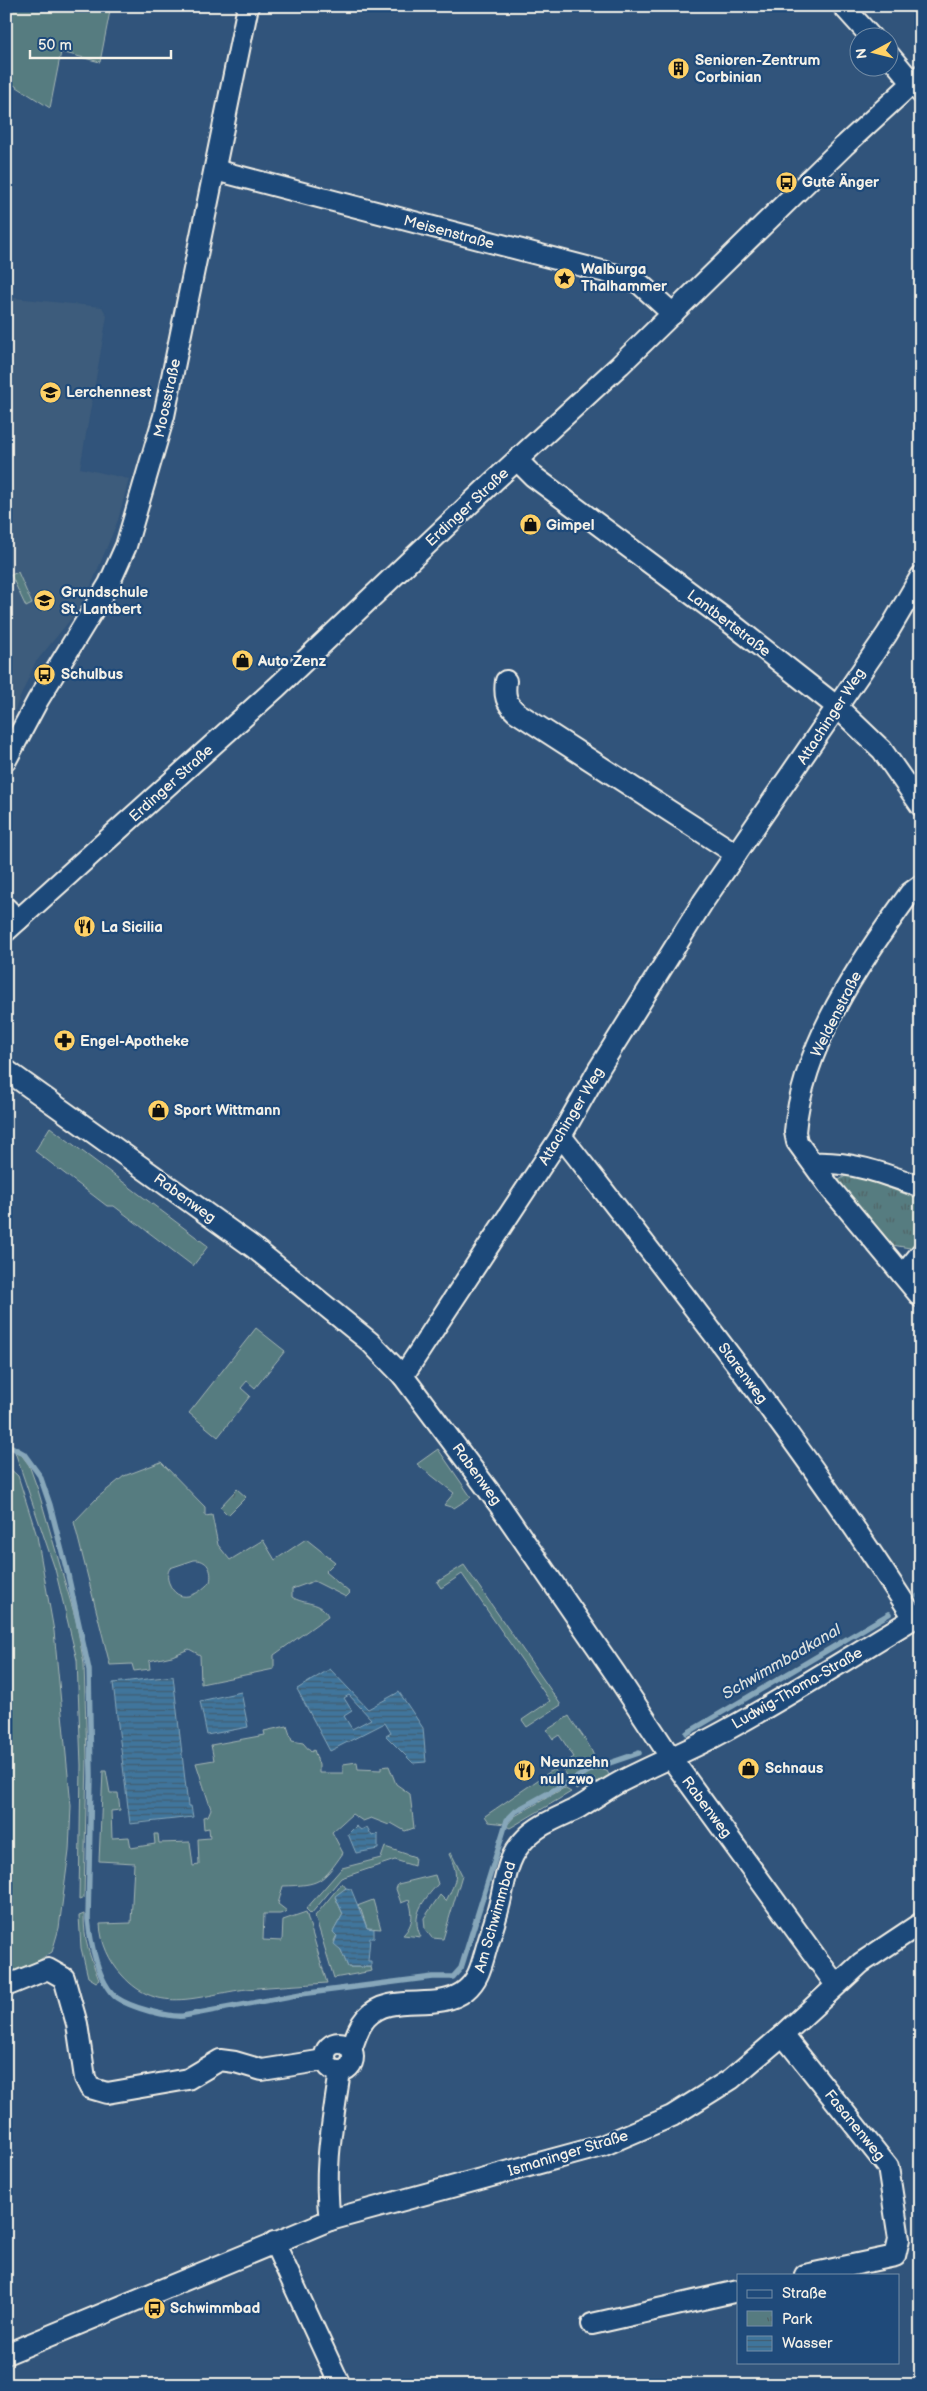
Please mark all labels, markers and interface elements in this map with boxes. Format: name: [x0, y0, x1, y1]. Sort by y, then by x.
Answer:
scale bar: [30, 28, 171, 60]
north arrow: [850, 28, 900, 78]
text: 50 m: [38, 36, 72, 55]
text: N: [853, 47, 871, 60]
place label: Senioren-Zentrum Corbinian: [695, 51, 820, 87]
building icon: Senioren-Zentrum Corbinian: [667, 57, 691, 81]
bus stop icon: Gute Änger: [774, 170, 798, 194]
place label: Gute Änger: [802, 173, 880, 192]
street label: Meisenstraße: [401, 211, 496, 254]
place label: Walburga Thalhammer: [581, 260, 668, 296]
place icon: Walburga Thalhammer: [553, 266, 577, 290]
street label: Moosstraße: [150, 357, 185, 439]
school or university icon: Lerchennest: [38, 380, 62, 404]
place label: Lerchennest: [66, 383, 151, 402]
street label: Erdinger Straße: [422, 464, 513, 551]
shop icon: Gimpel: [518, 513, 542, 537]
place label: Gimpel: [546, 516, 595, 535]
place label: Grundschule St. Lantbert: [61, 583, 148, 619]
street label: Lantbertstraße: [683, 586, 774, 661]
school or university icon: Grundschule St. Lantbert: [33, 589, 57, 613]
shop icon: Auto Zenz: [230, 649, 254, 673]
place label: Auto Zenz: [257, 652, 327, 671]
bus stop icon: Schulbus: [33, 662, 57, 686]
street label: Attachinger Weg: [793, 664, 870, 768]
place label: Schulbus: [61, 665, 123, 684]
street label: Erdinger Straße: [125, 740, 217, 826]
restaurant icon: La Sicilia: [73, 915, 97, 939]
place label: La Sicilia: [101, 918, 163, 937]
street label: Weldenstraße: [807, 968, 866, 1060]
pharmacy icon: Engel-Apotheke: [52, 1029, 76, 1053]
place label: Engel-Apotheke: [80, 1032, 189, 1051]
street label: Attachinger Weg: [535, 1064, 608, 1169]
shop icon: Sport Wittmann: [146, 1098, 170, 1122]
place label: Sport Wittmann: [174, 1101, 281, 1120]
street label: Rabenweg: [150, 1169, 220, 1227]
street label: Starenweg: [713, 1339, 772, 1408]
street label: Rabenweg: [448, 1439, 506, 1509]
water label: Schwimmbadkanal: [719, 1620, 846, 1704]
street label: Ludwig-Thoma-Straße: [728, 1643, 866, 1734]
place label: Neunzehn null zwo: [540, 1753, 609, 1789]
shop icon: Schnaus: [737, 1756, 761, 1780]
restaurant icon: Neunzehn null zwo: [512, 1759, 536, 1783]
place label: Schnaus: [765, 1759, 823, 1778]
street label: Rabenweg: [677, 1773, 736, 1842]
street label: Am Schwimmbad: [471, 1859, 520, 1975]
street label: Fasanenweg: [820, 2086, 889, 2165]
street label: Ismaninger Straße: [506, 2126, 631, 2181]
legend: [737, 2274, 900, 2364]
text: Straße: [782, 2284, 827, 2303]
bus stop icon: Schwimmbad: [142, 2296, 166, 2320]
place label: Schwimmbad: [170, 2299, 260, 2318]
text: Park: [782, 2310, 813, 2329]
text: Wasser: [782, 2334, 833, 2353]

